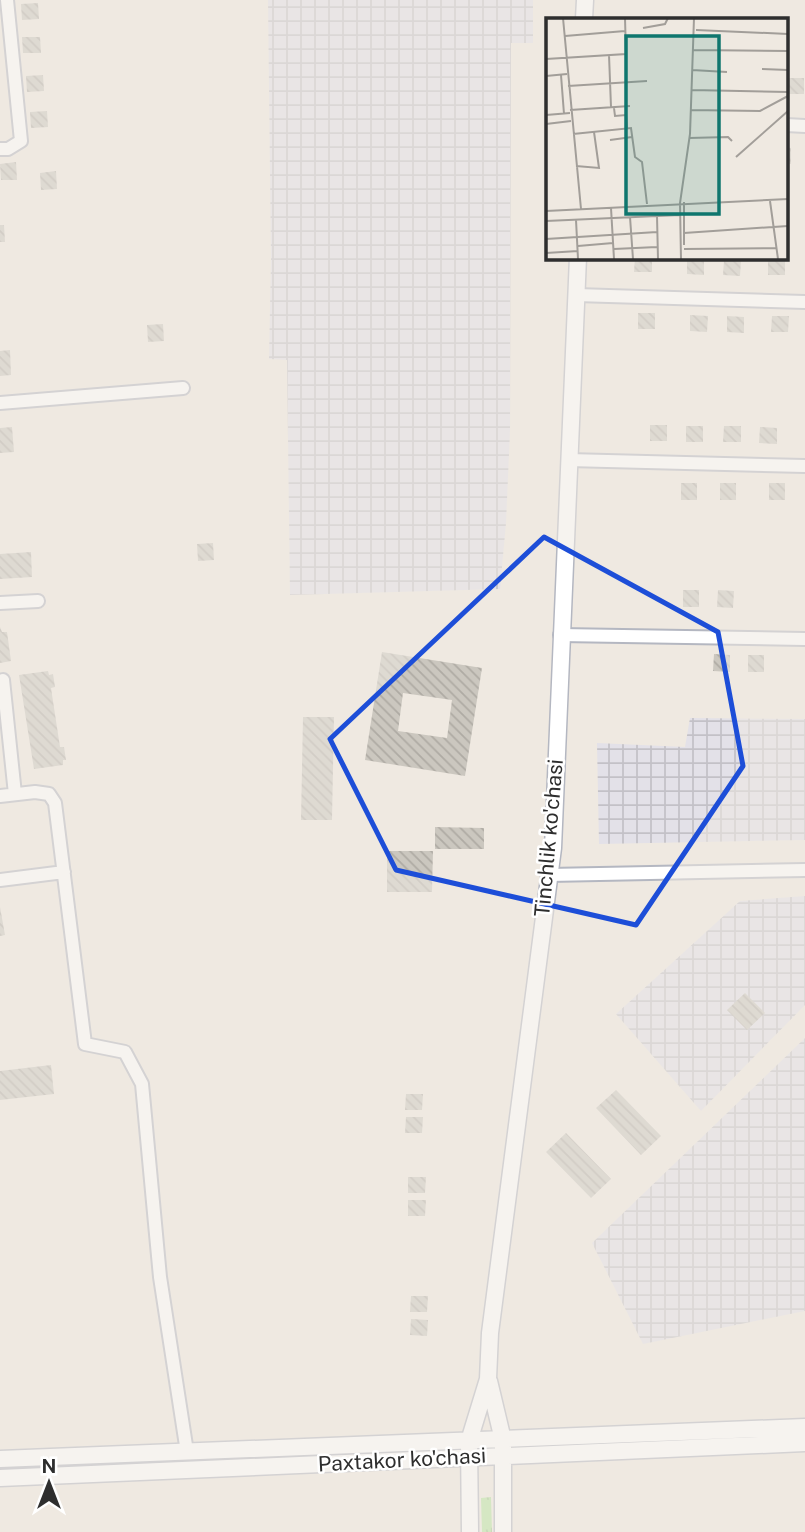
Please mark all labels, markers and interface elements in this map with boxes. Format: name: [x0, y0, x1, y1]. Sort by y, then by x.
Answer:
inset map: [546, 18, 788, 259]
street label: Tinchlik ko'chasi: [529, 758, 568, 918]
street label: Paxtakor ko'chasi: [317, 1443, 487, 1476]
north arrow: [14, 1448, 84, 1518]
text: N: [42, 1455, 56, 1477]

